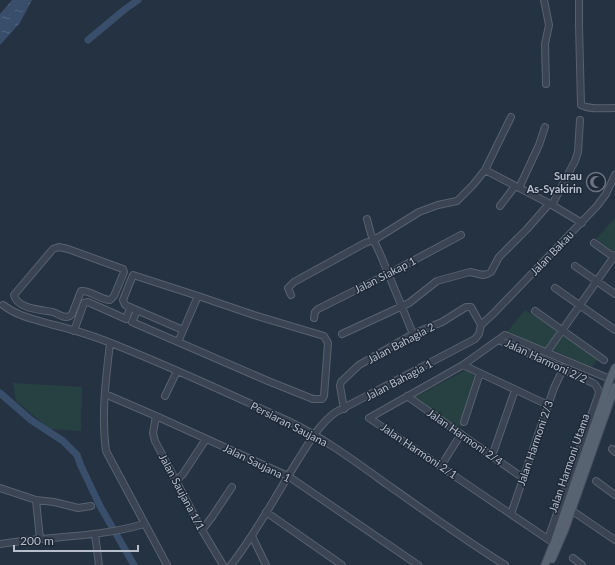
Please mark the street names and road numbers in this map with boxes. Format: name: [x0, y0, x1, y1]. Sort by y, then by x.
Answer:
street label: Jalan Bakau: [527, 228, 576, 278]
street label: Jalan Siakap 1: [352, 253, 418, 296]
street label: Jalan Bahagia 2: [365, 319, 436, 366]
street label: Jalan Harmoni 2/2: [503, 336, 589, 385]
street label: Jalan Bahagia 1: [363, 356, 434, 403]
street label: Persiaran Saujana: [249, 399, 330, 449]
street label: Jalan Harmoni 2/3: [514, 399, 555, 487]
street label: Jalan Harmoni 2/4: [425, 406, 506, 468]
street label: Jalan Harmoni Utama: [546, 412, 592, 514]
street label: Jalan Harmoni 2/1: [379, 420, 460, 481]
street label: Jalan Saujana 1: [221, 441, 293, 484]
street label: Jalan Saujana 1/1: [157, 451, 208, 532]

